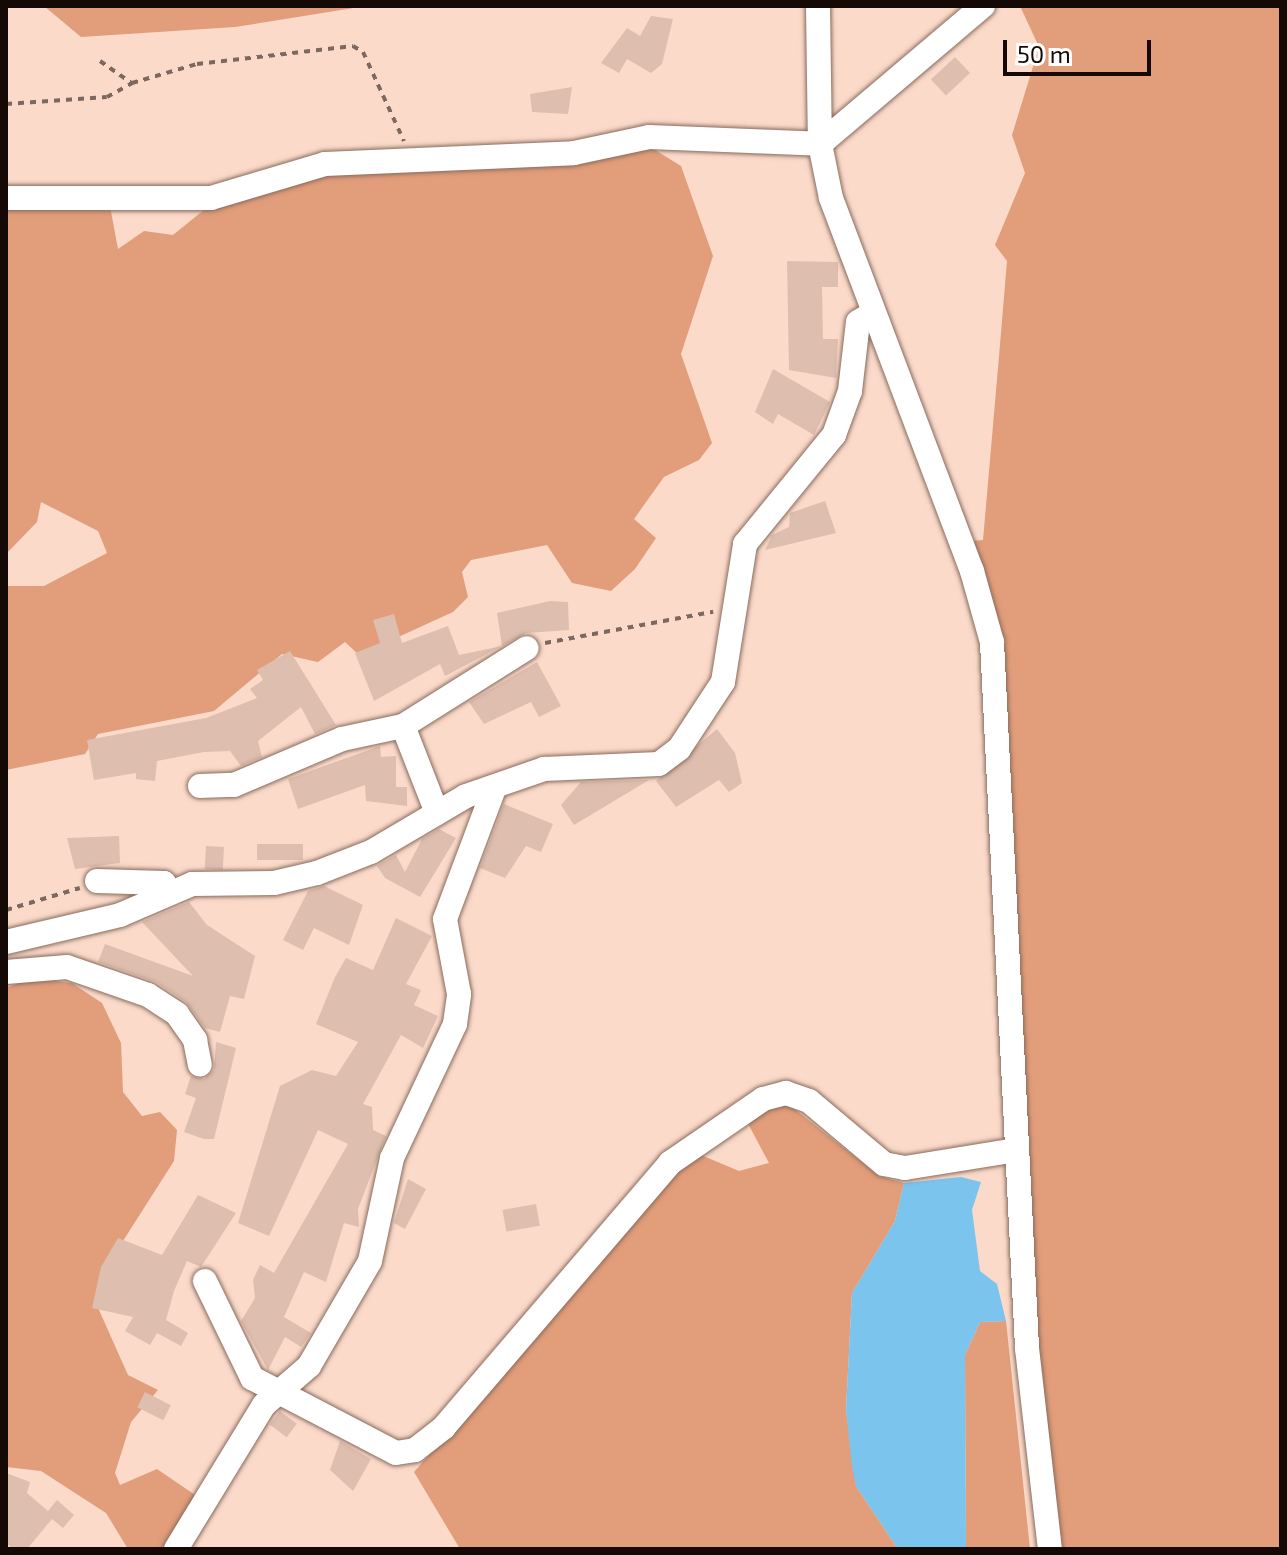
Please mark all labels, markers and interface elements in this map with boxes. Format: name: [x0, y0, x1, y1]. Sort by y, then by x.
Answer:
scale bar: [1007, 24, 1155, 74]
text: 50 m: [1017, 39, 1071, 68]

